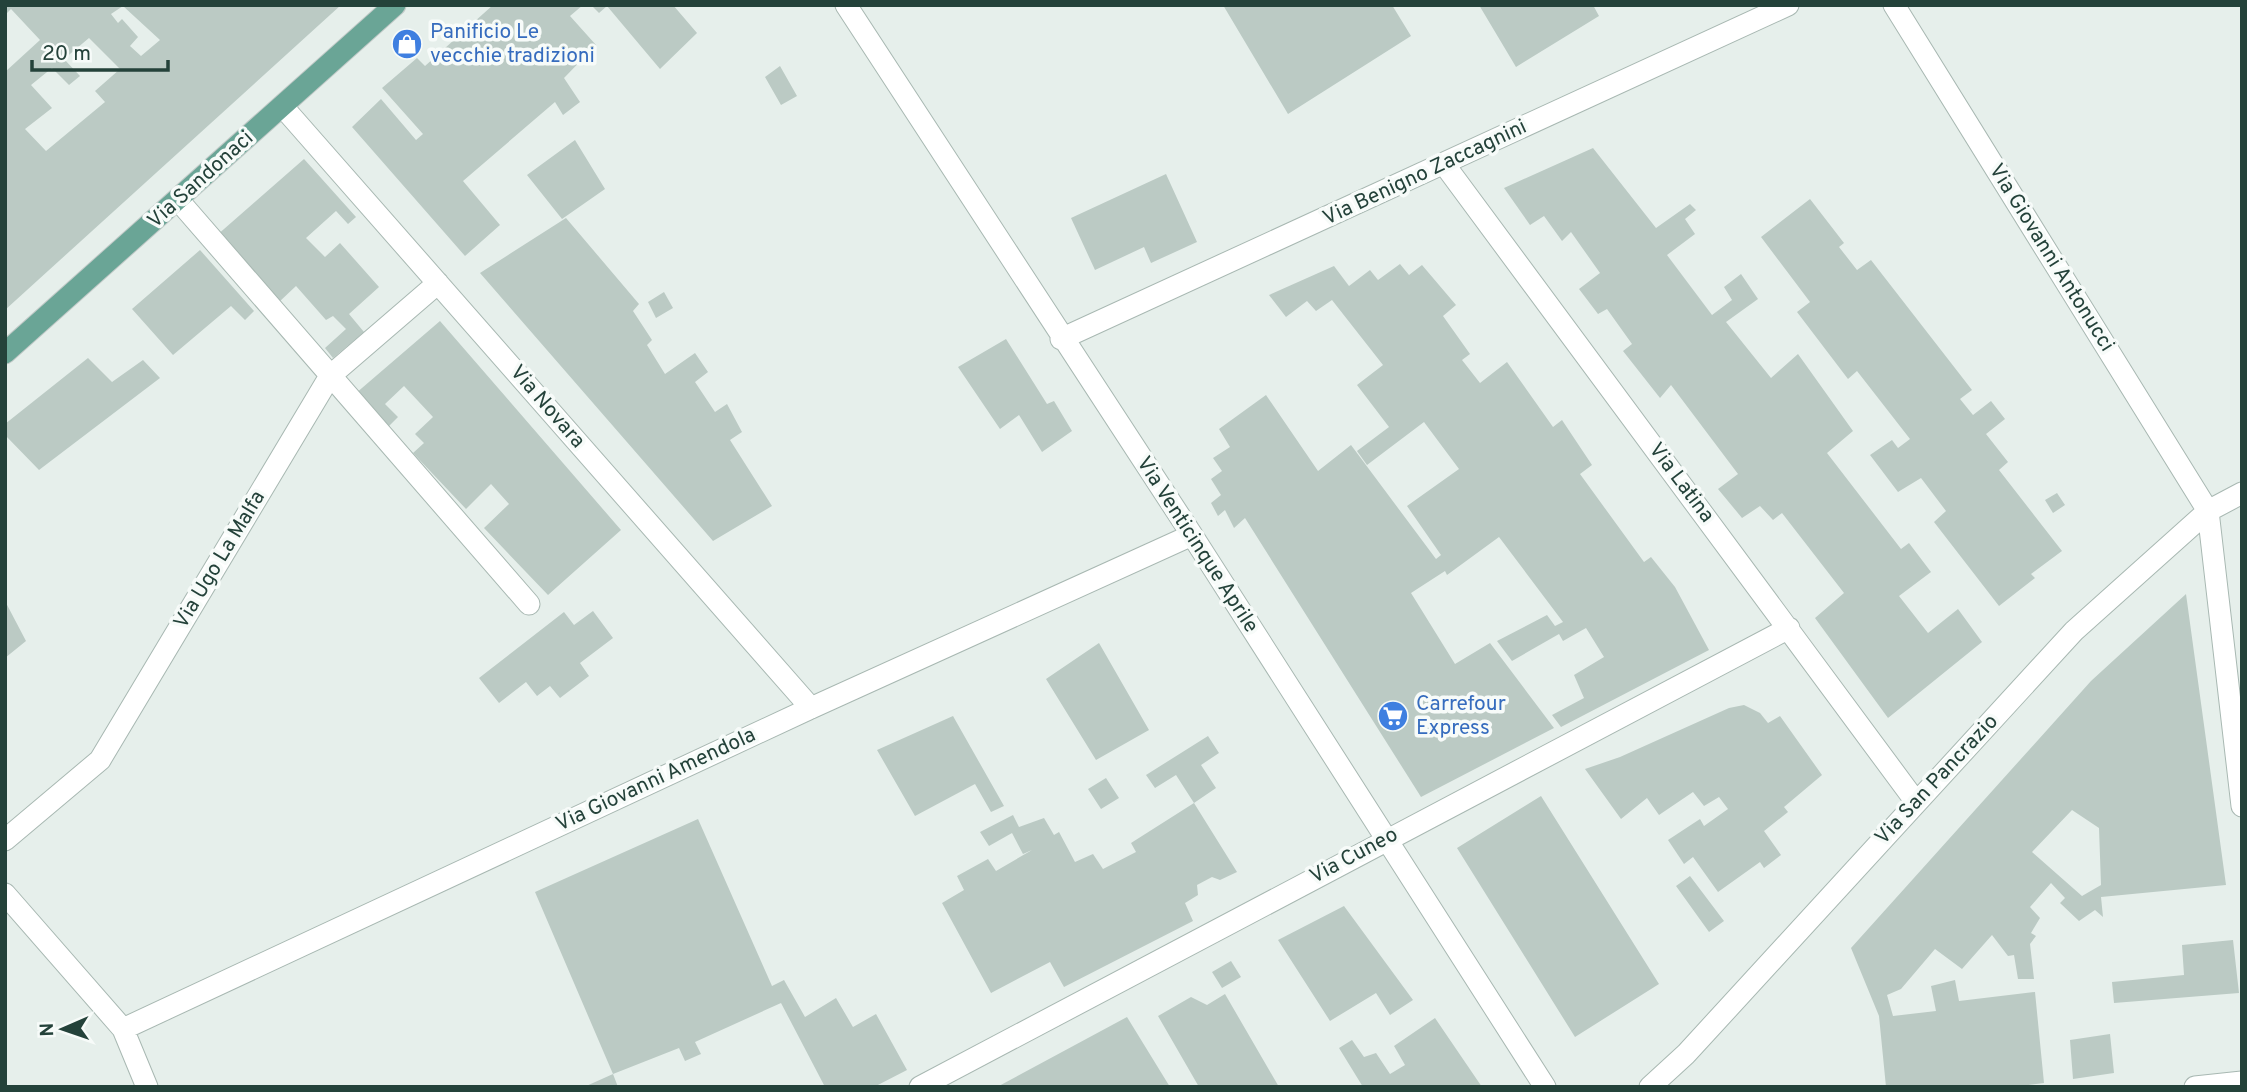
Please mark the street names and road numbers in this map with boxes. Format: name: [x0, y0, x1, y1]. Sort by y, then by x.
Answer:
street label: Via Benigno Zaccagnini: [1319, 114, 1531, 232]
street label: Via Sandonaci: [142, 125, 260, 235]
street label: Via Giovanni Antonucci: [1982, 159, 2120, 357]
street label: Via Novara: [503, 360, 591, 454]
street label: Via Latina: [1642, 438, 1720, 528]
street label: Via Venticinque Aprile: [1130, 452, 1264, 638]
street label: Via Ugo La Malfa: [168, 486, 272, 634]
street label: Via San Pancrazio: [1870, 709, 2004, 851]
street label: Via Giovanni Amendola: [552, 722, 760, 838]
street label: Via Cuneo: [1305, 822, 1403, 890]

